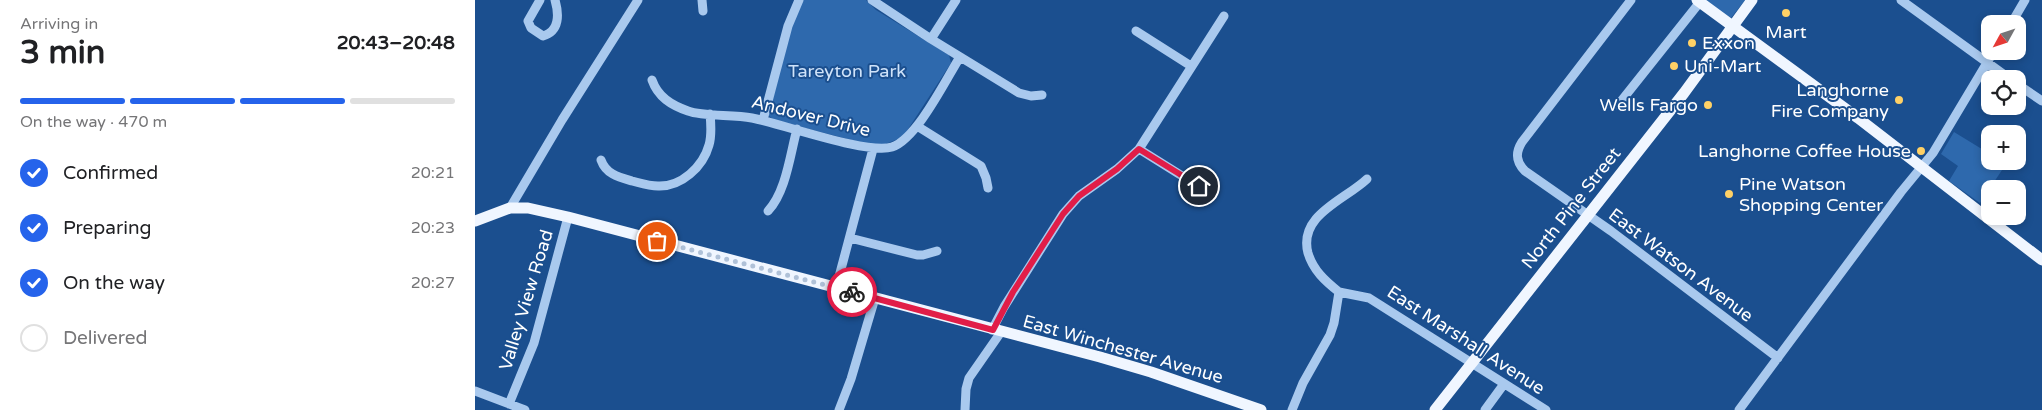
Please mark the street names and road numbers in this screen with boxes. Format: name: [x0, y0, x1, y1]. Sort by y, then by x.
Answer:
street label: Andover Drive: [749, 91, 873, 141]
street label: North Pine Street: [1517, 143, 1625, 273]
street label: East Watson Avenue: [1604, 203, 1758, 327]
street label: Valley View Road: [494, 227, 558, 373]
street label: East Marshall Avenue: [1383, 281, 1549, 399]
street label: East Winchester Avenue: [1020, 310, 1226, 388]

